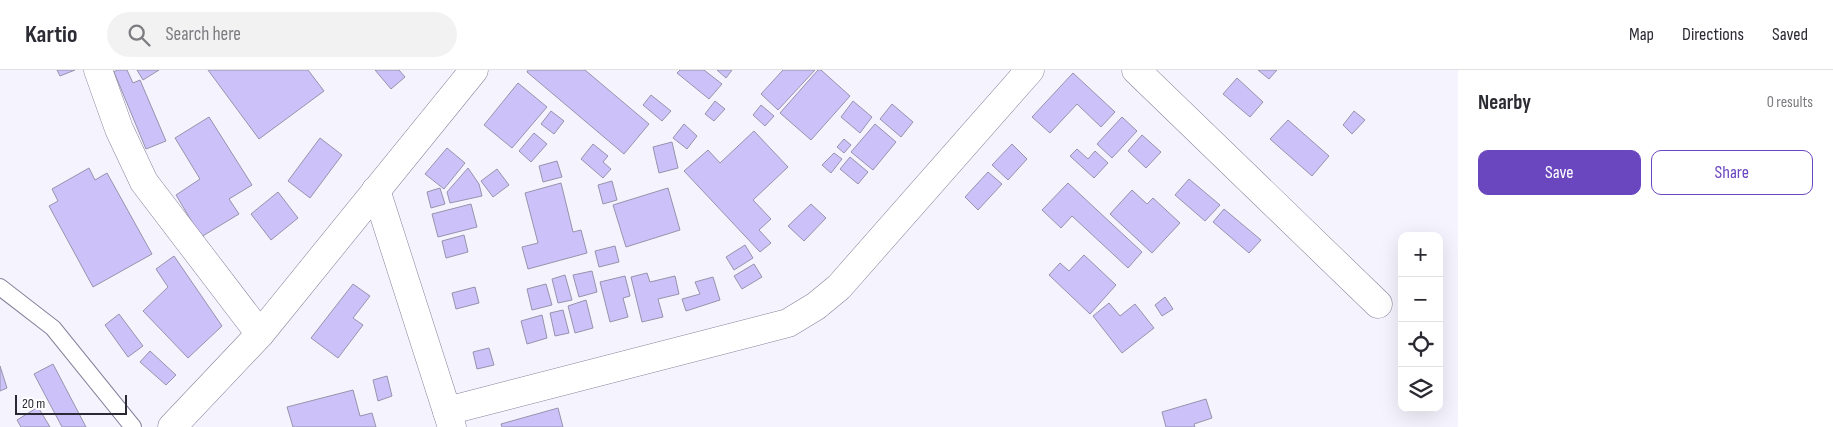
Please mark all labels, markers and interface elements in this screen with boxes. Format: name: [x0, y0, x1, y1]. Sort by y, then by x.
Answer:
search box: [107, 12, 457, 57]
text: Kartio: [25, 20, 77, 49]
icon: search: [125, 21, 153, 49]
text: Search here: [165, 23, 241, 46]
text: Map: [1629, 24, 1654, 45]
text: Directions: [1682, 24, 1744, 45]
text: Saved: [1772, 24, 1808, 45]
text: Nearby: [1478, 90, 1531, 115]
text: 0 results: [1767, 93, 1813, 112]
button: Save: [1478, 150, 1641, 195]
button: Share: [1651, 150, 1813, 195]
map controls: [1398, 232, 1443, 412]
button: +: [1398, 232, 1443, 277]
button: −: [1398, 277, 1443, 322]
button: locate: [1398, 322, 1443, 367]
button: layers: [1398, 367, 1443, 412]
scale bar: [15, 392, 128, 415]
text: 20 m: [22, 395, 45, 412]

